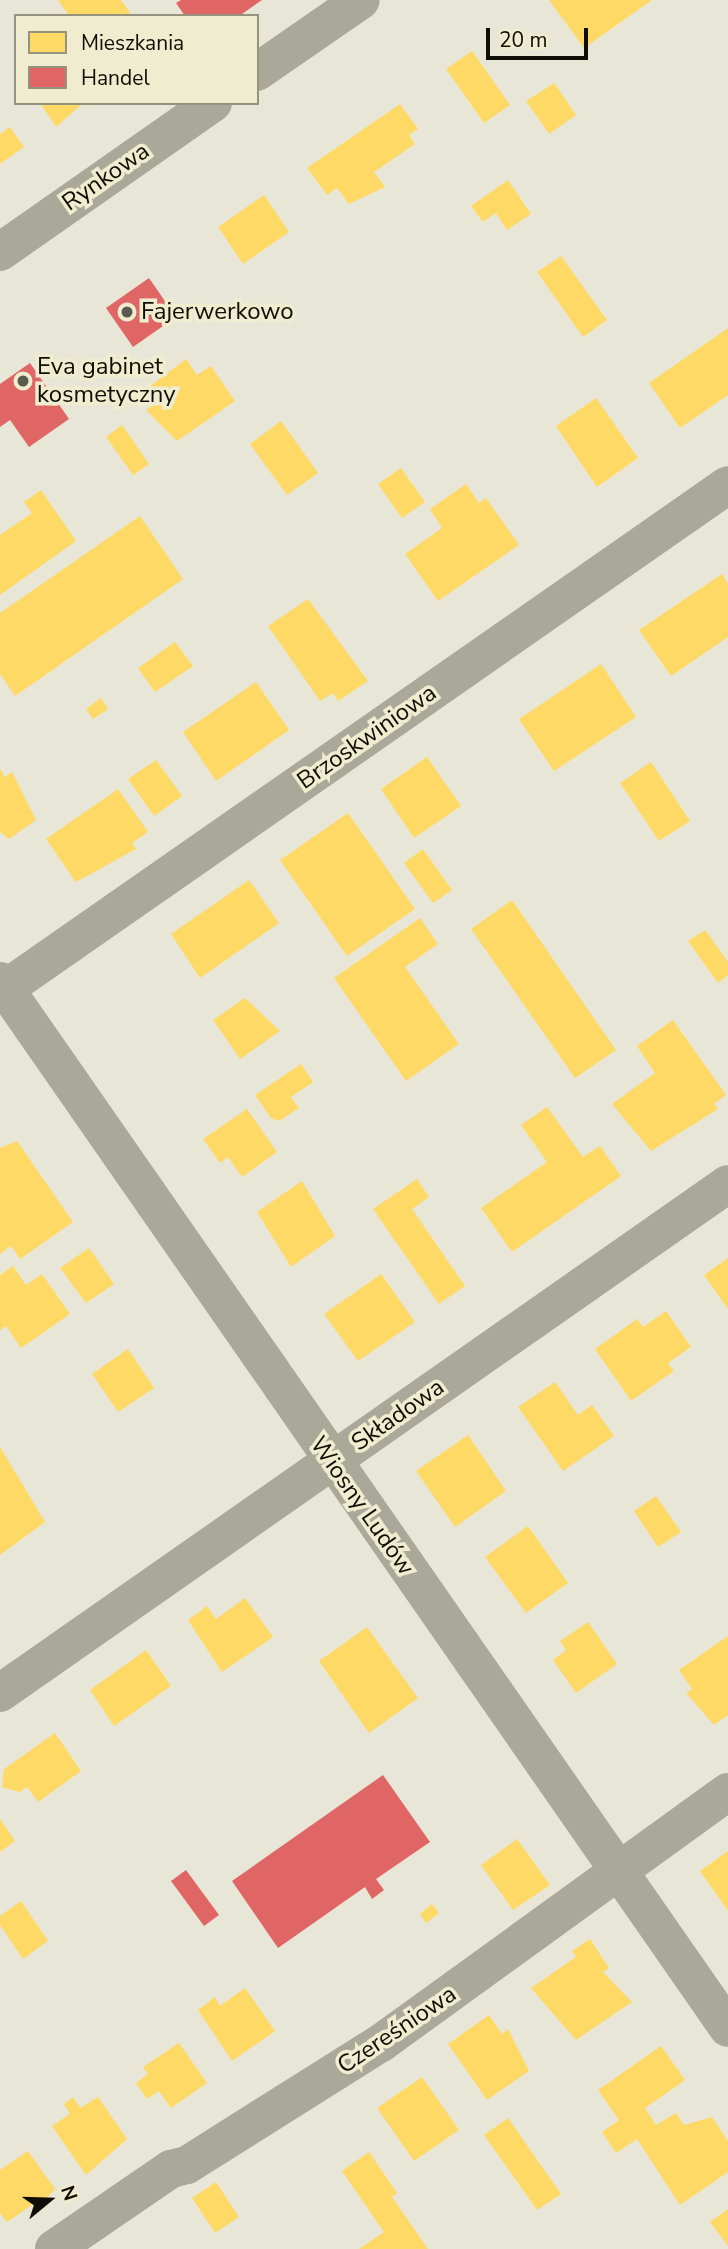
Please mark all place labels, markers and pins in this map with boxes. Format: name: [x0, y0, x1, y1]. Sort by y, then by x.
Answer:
place label: Fajerwerkowo: [141, 298, 294, 326]
marker: Fajerwerkowo: [119, 304, 135, 320]
place label: Eva gabinet kosmetyczny: [37, 353, 176, 409]
marker: Eva gabinet kosmetyczny: [15, 373, 31, 389]

